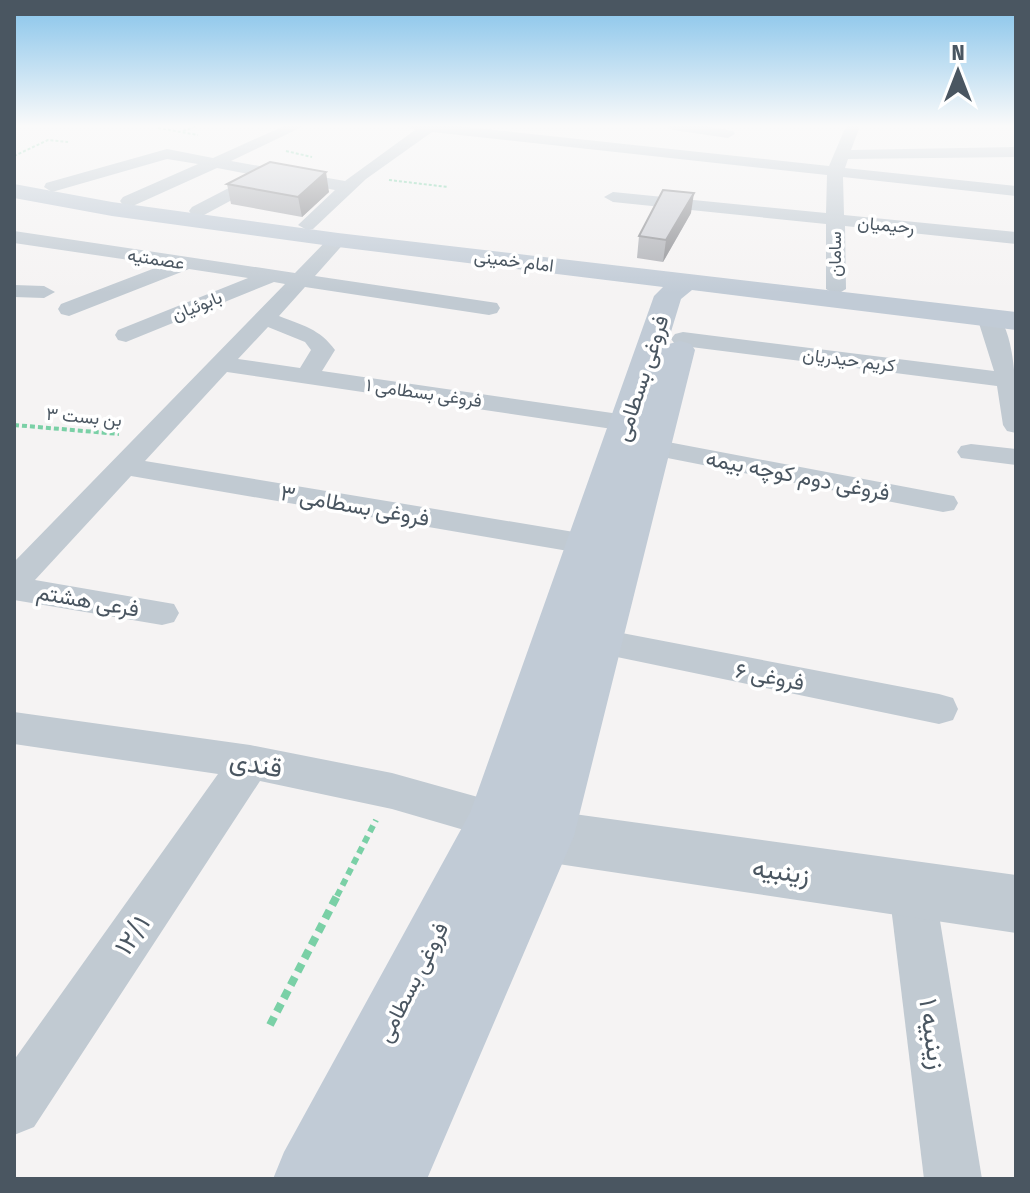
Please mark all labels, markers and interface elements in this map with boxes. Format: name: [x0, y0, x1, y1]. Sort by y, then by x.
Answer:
north arrow: [918, 32, 998, 112]
text: N: [951, 39, 965, 66]
street label: رحیمیان: [857, 212, 915, 238]
street label: سامان: [824, 231, 846, 277]
street label: عصمتیه: [126, 244, 186, 274]
street label: امام خمینی: [473, 245, 555, 278]
street label: بابوئیان: [169, 286, 225, 326]
street label: فروغی بسطامی: [608, 312, 675, 445]
street label: کریم حیدریان: [801, 343, 897, 378]
street label: فروغی بسطامی ۱: [365, 374, 483, 412]
street label: بن بست ۳: [45, 403, 123, 431]
street label: فروغی دوم کوچه بیمه: [703, 444, 892, 508]
street label: فروغی بسطامی ۳: [278, 479, 431, 532]
street label: فرعی هشتم: [34, 578, 141, 624]
street label: فروغی ۶: [733, 657, 807, 696]
street label: قندی: [227, 745, 285, 784]
street label: زینبیه: [750, 852, 812, 891]
street label: ۱۲/۱: [108, 910, 157, 961]
street label: فروغی بسطامی: [371, 918, 454, 1047]
street label: زینبیه ۱: [912, 997, 953, 1072]

